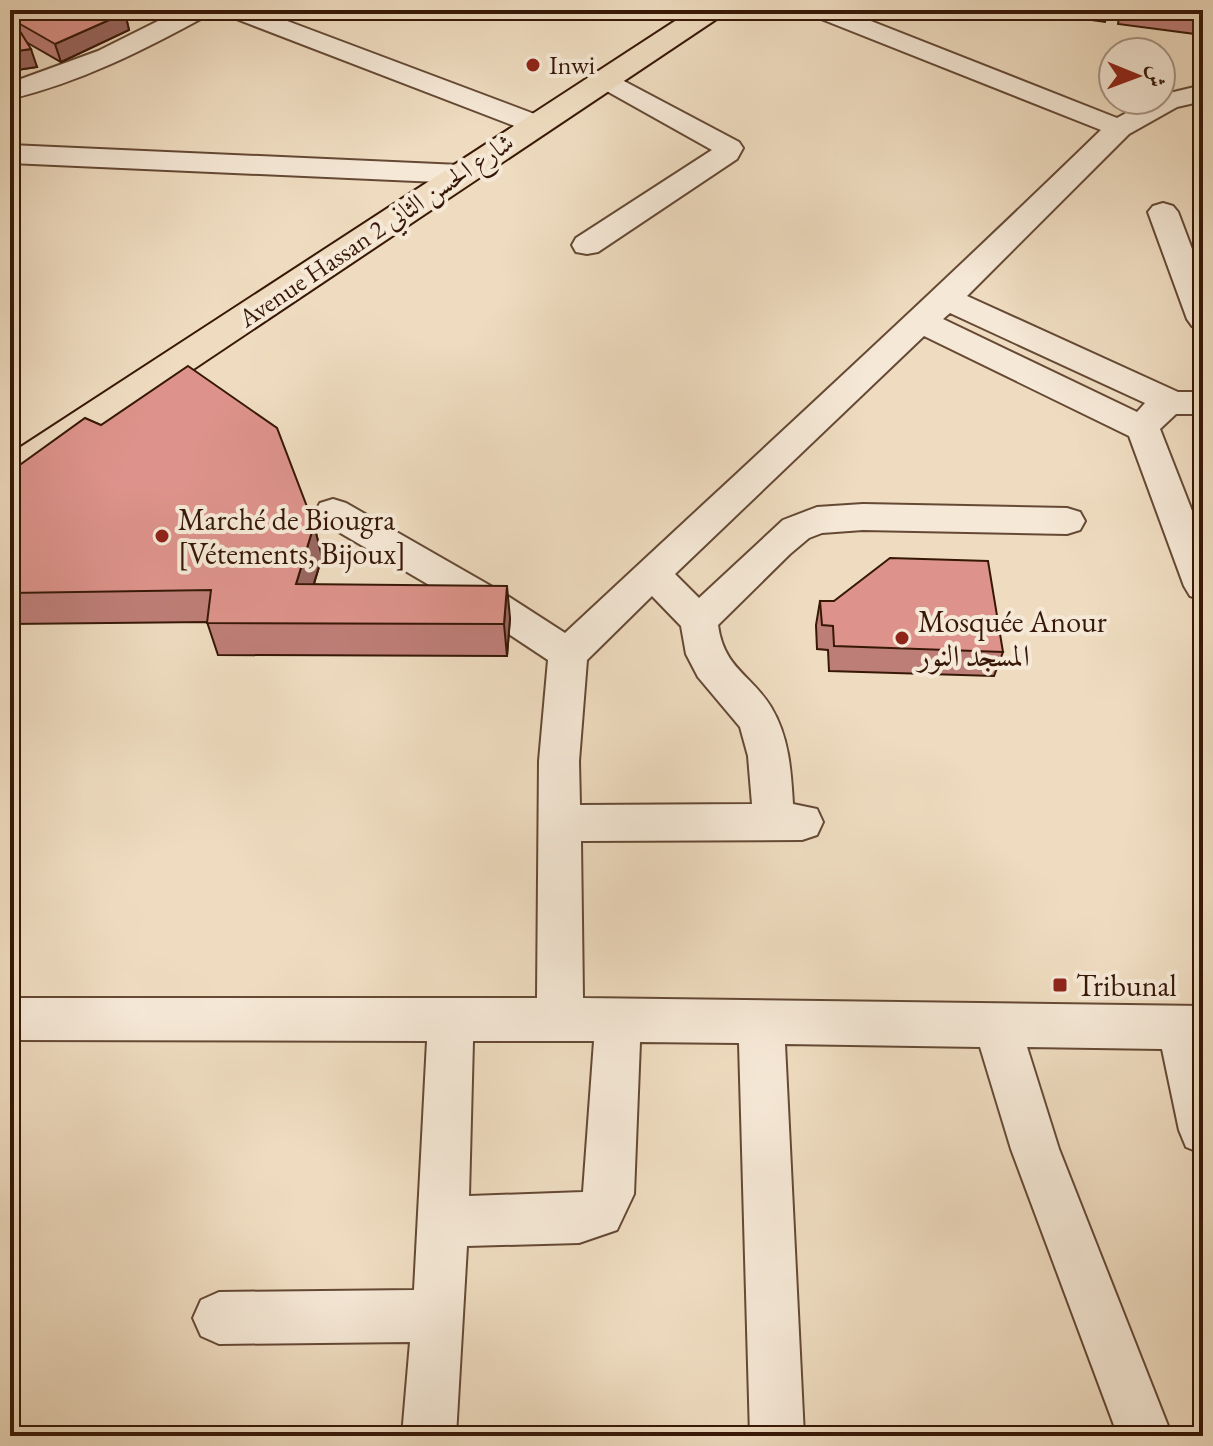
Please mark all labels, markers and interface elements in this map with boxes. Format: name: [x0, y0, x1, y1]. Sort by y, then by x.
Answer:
north arrow: [1097, 36, 1177, 116]
place label: Inwi: [549, 48, 595, 82]
marker: Inwi: [524, 56, 542, 74]
text: ش: [1142, 65, 1171, 88]
street label: Avenue Hassan 2 شارع الحسن الثاني: [231, 125, 523, 340]
place label: Marché de Biougra [Vétements, Bijoux]: [178, 500, 406, 573]
marker: Marché de Biougra [Vétements, Bijoux]: [153, 527, 171, 545]
place label: Mosquée Anour المسجد النور: [915, 602, 1107, 675]
marker: Mosquée Anour المسجد النور: [893, 629, 911, 647]
place label: Tribunal: [1076, 966, 1177, 1005]
marker: Tribunal: [1051, 976, 1069, 994]

